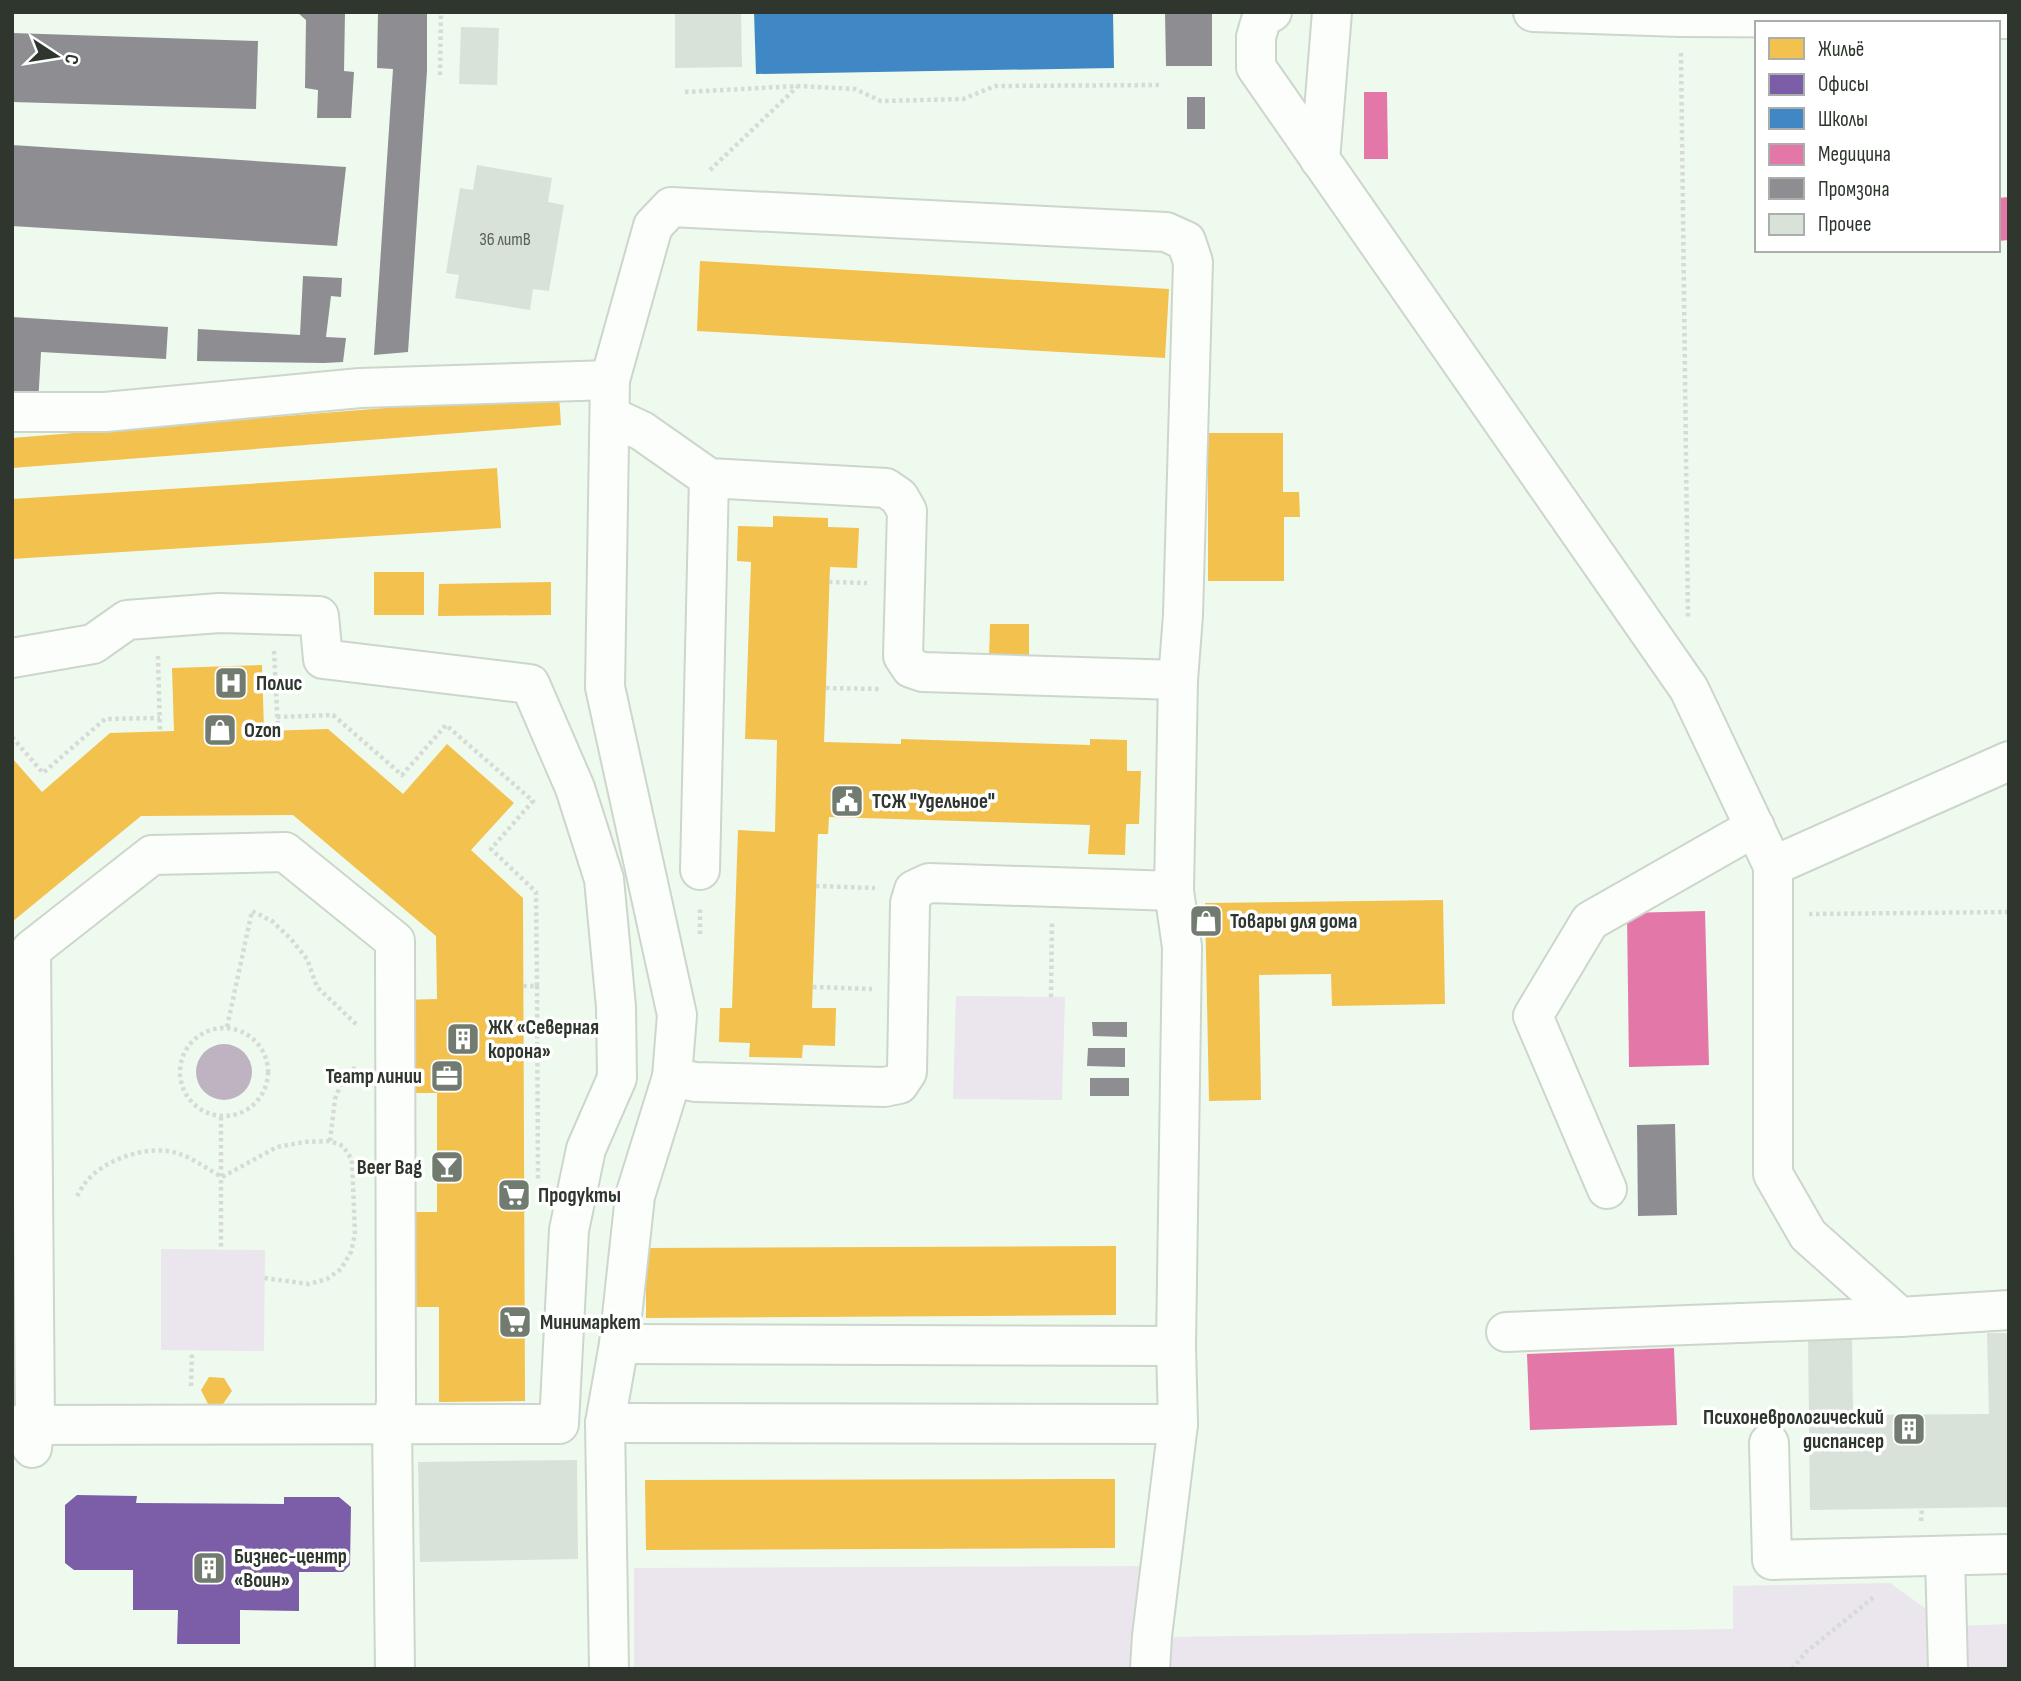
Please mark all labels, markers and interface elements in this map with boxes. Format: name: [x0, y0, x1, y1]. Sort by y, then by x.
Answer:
north arrow: [21, 21, 91, 91]
legend: [1755, 21, 2000, 252]
text: Жильё: [1818, 37, 1864, 62]
text: С: [59, 52, 83, 67]
text: Офисы: [1818, 72, 1869, 97]
text: Школы: [1818, 107, 1868, 132]
text: Медицина: [1818, 142, 1891, 167]
text: Промзона: [1818, 177, 1889, 202]
text: Прочее: [1818, 212, 1871, 237]
house number: 36 литВ: [479, 229, 531, 250]
hospital icon: Полис: [212, 664, 250, 702]
place label: Полис: [256, 671, 303, 696]
shop icon: Ozon: [201, 711, 239, 749]
place label: Ozon: [244, 718, 281, 743]
public building icon: ТСЖ "Удельное": [828, 782, 866, 820]
place label: ТСЖ "Удельное": [872, 789, 995, 814]
shop icon: Товары для дома: [1187, 902, 1225, 940]
place label: Товары для дома: [1230, 909, 1357, 934]
place label: ЖК «Северная корона»: [488, 1015, 599, 1064]
building icon: ЖК «Северная корона»: [444, 1020, 482, 1058]
office icon: Театр линии: [428, 1057, 466, 1095]
place label: Театр линии: [325, 1064, 422, 1089]
bar icon: Beer Bag: [428, 1148, 466, 1186]
place label: Beer Bag: [357, 1155, 422, 1180]
supermarket icon: Продукты: [495, 1176, 533, 1214]
place label: Продукты: [538, 1183, 621, 1208]
supermarket icon: Минимаркет: [496, 1303, 534, 1341]
place label: Минимаркет: [540, 1310, 641, 1335]
place label: Психоневрологический диспансер: [1703, 1405, 1884, 1454]
building icon: Психоневрологический диспансер: [1890, 1410, 1928, 1448]
place label: Бизнес-центр «Воин»: [234, 1544, 347, 1593]
building icon: Бизнес-центр «Воин»: [190, 1549, 228, 1587]

